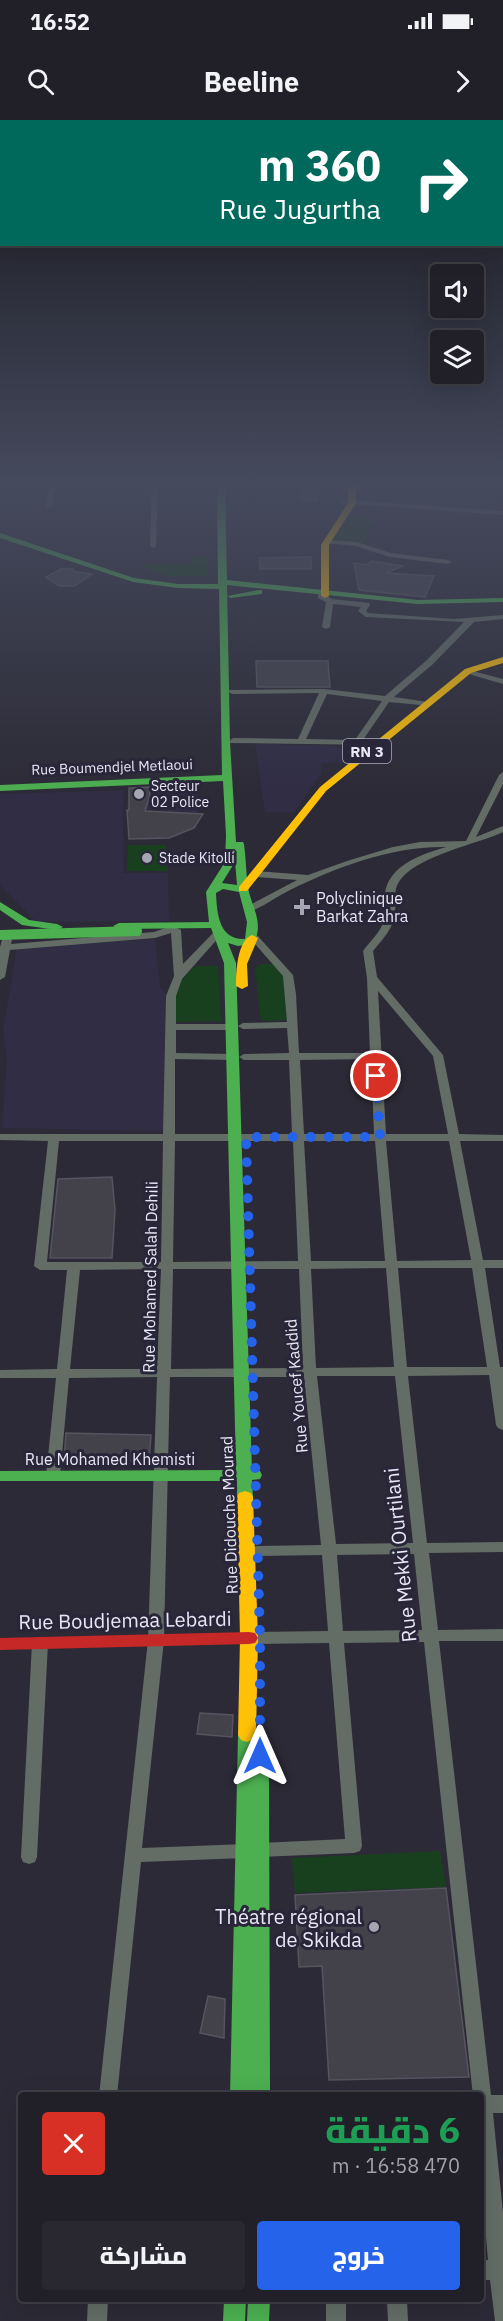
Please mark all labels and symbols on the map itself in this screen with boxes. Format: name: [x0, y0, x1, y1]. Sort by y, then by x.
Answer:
road number: RN 3: [343, 739, 391, 763]
street label: Rue Boumendjel Metlaoui: [31, 755, 193, 779]
place label: Secteur 02 Police: [151, 777, 209, 811]
marker: Secteur 02 Police: [132, 787, 146, 801]
place label: Stade Kitolli: [159, 849, 235, 867]
marker: Stade Kitolli: [140, 851, 154, 865]
place label: Polyclinique Barkat Zahra: [316, 888, 409, 926]
marker: Polyclinique Barkat Zahra: [293, 898, 311, 916]
pin: [350, 1050, 401, 1101]
street label: Rue Mohamed Salah Dehili: [138, 1181, 162, 1373]
street label: Rue Youcef Kaddid: [280, 1318, 312, 1454]
street label: Rue Didouche Mourad: [216, 1436, 242, 1594]
street label: Rue Mohamed Khemisti: [25, 1449, 195, 1469]
street label: Rue Mekki Ourtilani: [377, 1466, 423, 1644]
street label: Rue Boudjemaa Lebardi: [18, 1605, 232, 1635]
position arrow: [228, 1724, 292, 1788]
place label: Théatre régional de Skikda: [215, 1903, 362, 1953]
marker: Théatre régional de Skikda: [367, 1920, 381, 1934]

